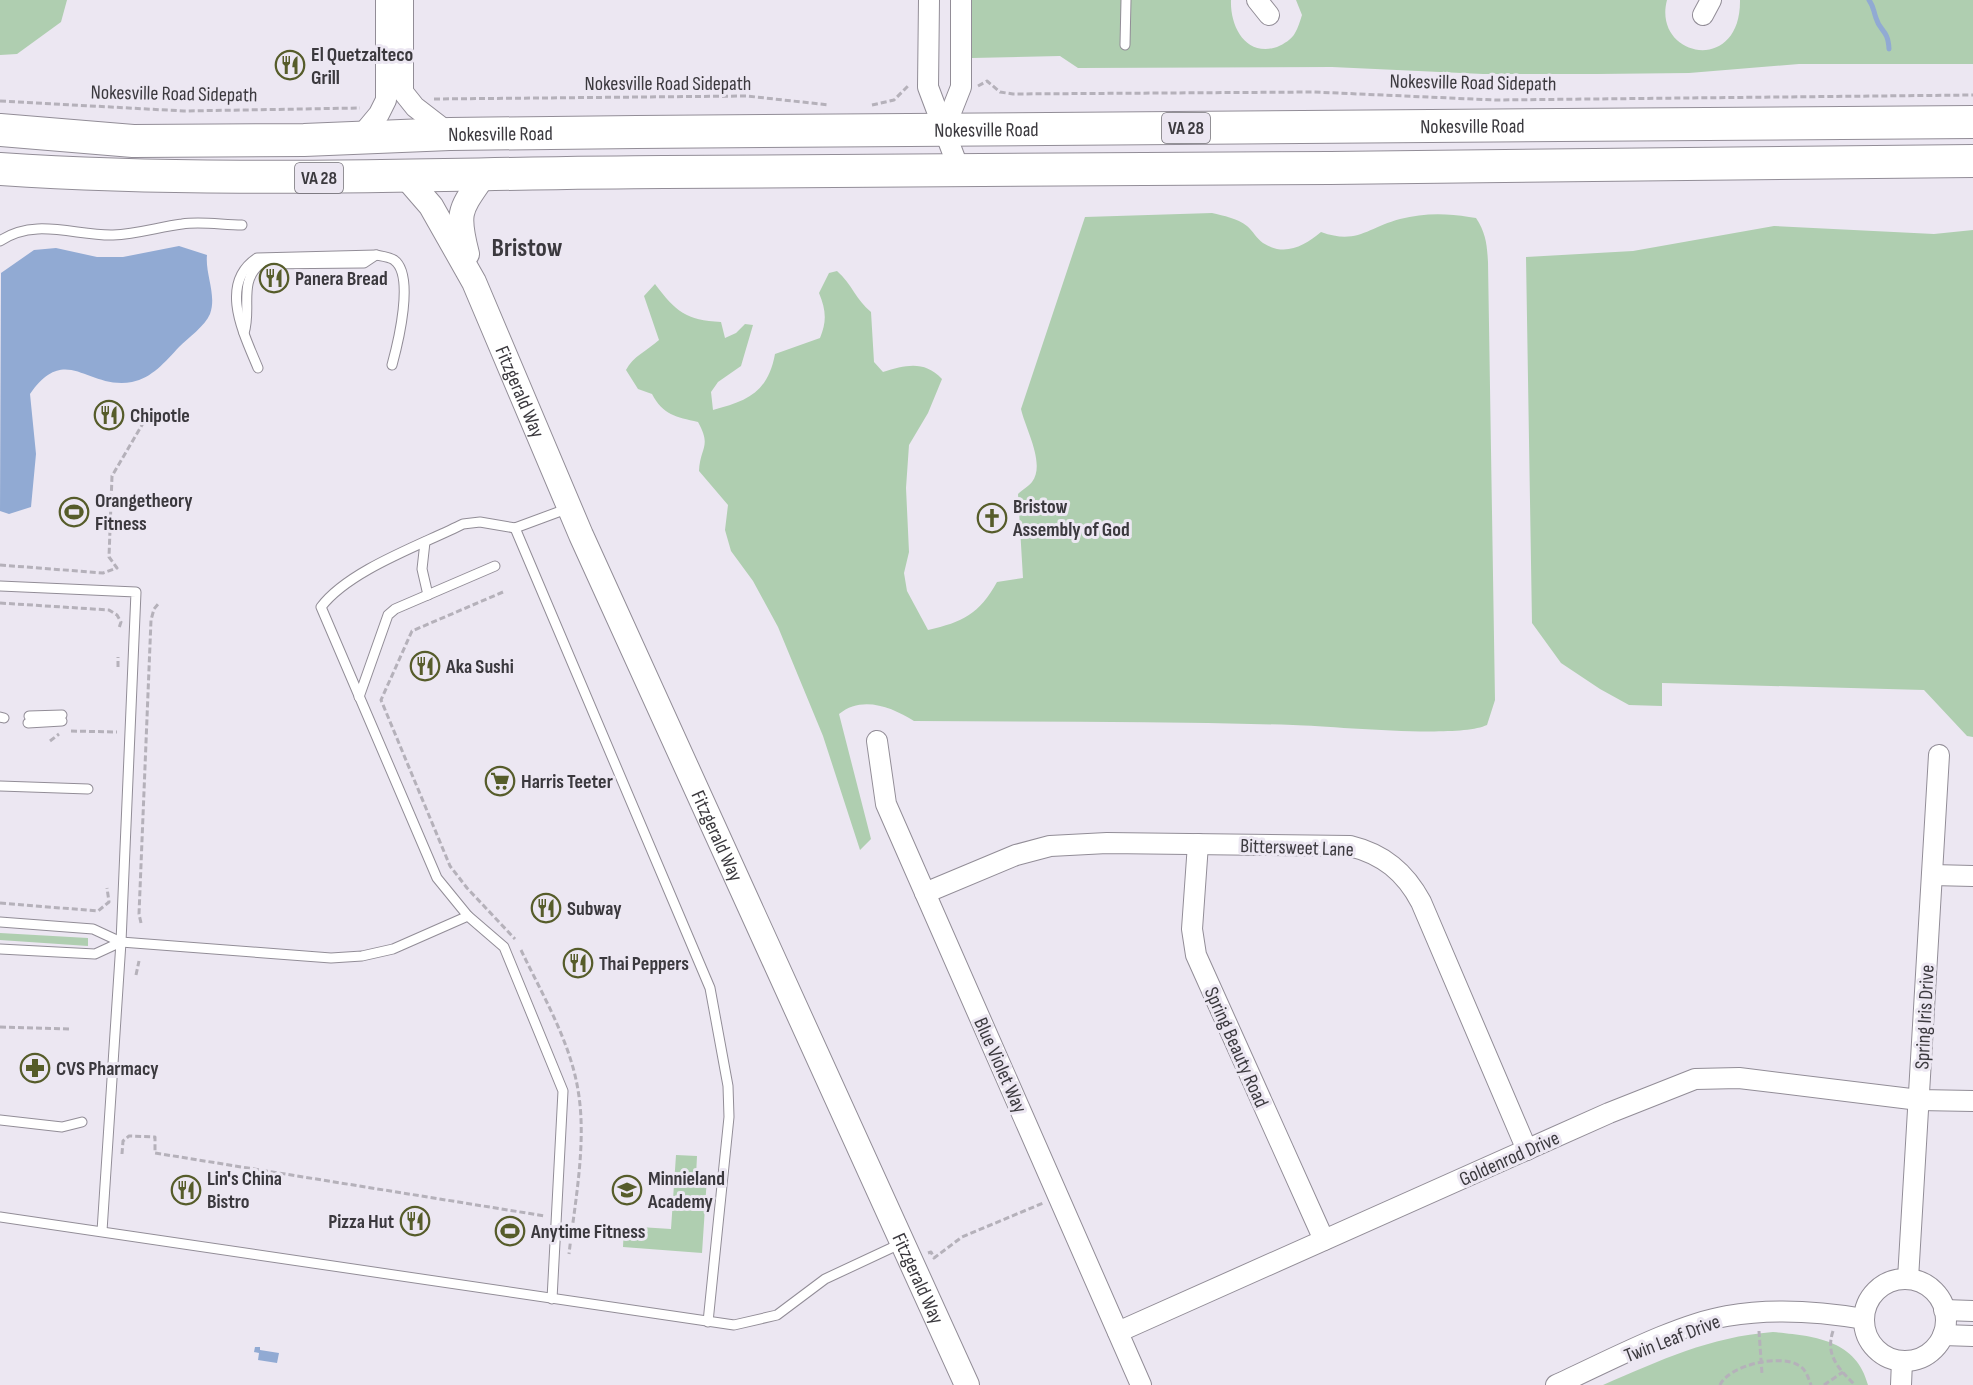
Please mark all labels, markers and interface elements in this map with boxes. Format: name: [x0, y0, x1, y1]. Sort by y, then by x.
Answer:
place label: El Quetzalteco Grill: [311, 43, 413, 90]
restaurant icon: El Quetzalteco Grill: [274, 49, 306, 81]
street label: Nokesville Road Sidepath: [1389, 70, 1557, 96]
street label: Nokesville Road Sidepath: [585, 72, 751, 96]
street label: Nokesville Road Sidepath: [90, 81, 258, 107]
road number: VA 28: [1162, 113, 1210, 143]
street label: Nokesville Road: [1420, 114, 1525, 139]
street label: Nokesville Road: [934, 118, 1039, 143]
street label: Nokesville Road: [448, 122, 553, 147]
road number: VA 28: [295, 163, 343, 193]
district label: Bristow: [491, 233, 563, 264]
restaurant icon: Panera Bread: [258, 262, 290, 294]
place label: Panera Bread: [295, 267, 388, 291]
street label: Fitzgerald Way: [489, 343, 550, 442]
restaurant icon: Chipotle: [93, 399, 125, 431]
place label: Chipotle: [130, 404, 190, 428]
place label: Orangetheory Fitness: [95, 489, 193, 536]
place label: Bristow Assembly of God: [1012, 495, 1130, 542]
sports icon: Orangetheory Fitness: [58, 496, 90, 528]
church icon: Bristow Assembly of God: [976, 502, 1008, 534]
restaurant icon: Aka Sushi: [409, 650, 441, 682]
place label: Aka Sushi: [445, 655, 514, 679]
supermarket icon: Harris Teeter: [484, 765, 516, 797]
place label: Harris Teeter: [521, 770, 613, 794]
street label: Fitzgerald Way: [686, 787, 748, 886]
street label: Bittersweet Lane: [1240, 834, 1354, 862]
restaurant icon: Subway: [530, 892, 562, 924]
place label: Subway: [567, 897, 622, 921]
restaurant icon: Thai Peppers: [562, 947, 594, 979]
place label: Thai Peppers: [599, 952, 689, 976]
street label: Spring Iris Drive: [1910, 964, 1940, 1070]
street label: Spring Beauty Road: [1199, 983, 1273, 1111]
street label: Blue Violet Way: [968, 1014, 1032, 1117]
pharmacy icon: CVS Pharmacy: [19, 1052, 51, 1084]
place label: CVS Pharmacy: [56, 1057, 159, 1081]
street label: Goldenrod Drive: [1456, 1126, 1563, 1192]
place label: Lin's China Bistro: [207, 1167, 282, 1214]
place label: Minnieland Academy: [647, 1167, 725, 1214]
restaurant icon: Lin's China Bistro: [170, 1174, 202, 1206]
school or university icon: Minnieland Academy: [611, 1174, 643, 1206]
restaurant icon: Pizza Hut: [399, 1205, 431, 1237]
place label: Pizza Hut: [328, 1210, 394, 1234]
sports icon: Anytime Fitness: [494, 1215, 526, 1247]
place label: Anytime Fitness: [530, 1220, 646, 1244]
street label: Fitzgerald Way: [887, 1229, 949, 1328]
street label: Twin Leaf Drive: [1621, 1310, 1724, 1368]

